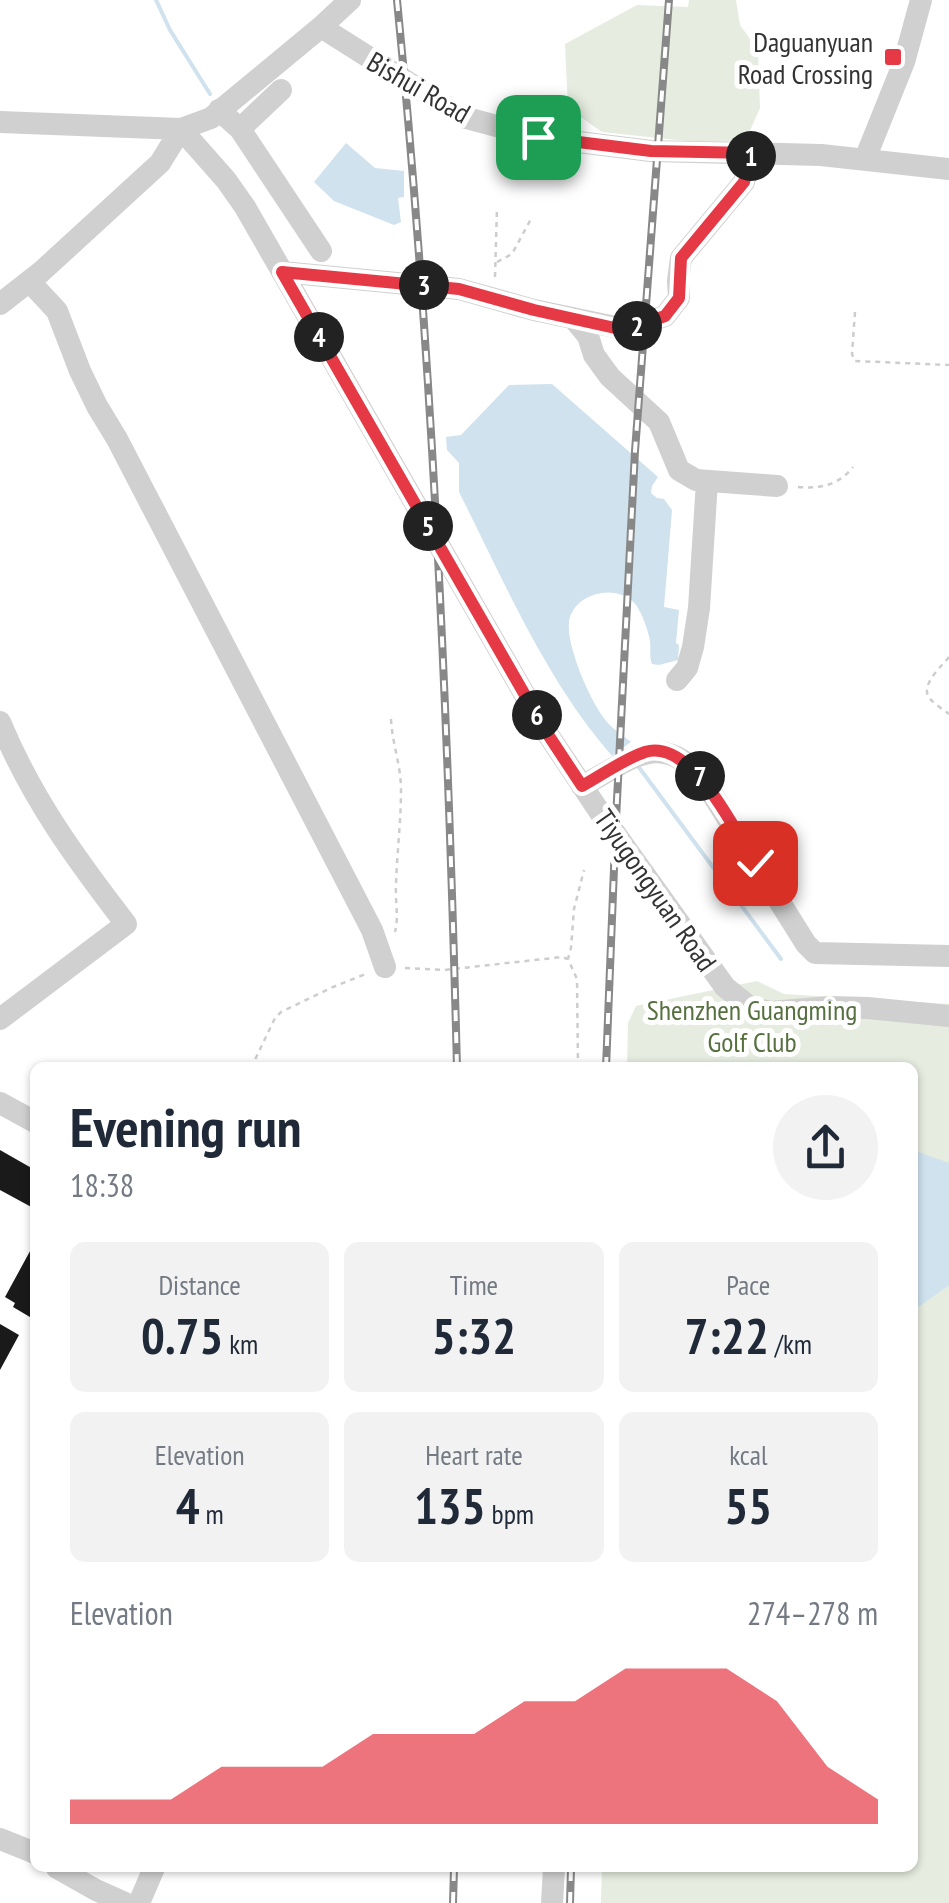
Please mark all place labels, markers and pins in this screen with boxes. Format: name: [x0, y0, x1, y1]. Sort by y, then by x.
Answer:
place label: Daguanyuan Road Crossing: [738, 23, 873, 92]
marker: Daguanyuan Road Crossing: [882, 46, 904, 68]
pin: [496, 95, 581, 180]
pin: 1: [726, 131, 776, 181]
pin: 3: [399, 260, 449, 310]
pin: 2: [612, 301, 662, 351]
pin: 4: [294, 312, 344, 362]
pin: 5: [403, 501, 453, 551]
pin: 6: [512, 690, 562, 740]
pin: 7: [675, 751, 725, 801]
pin: [713, 821, 798, 906]

